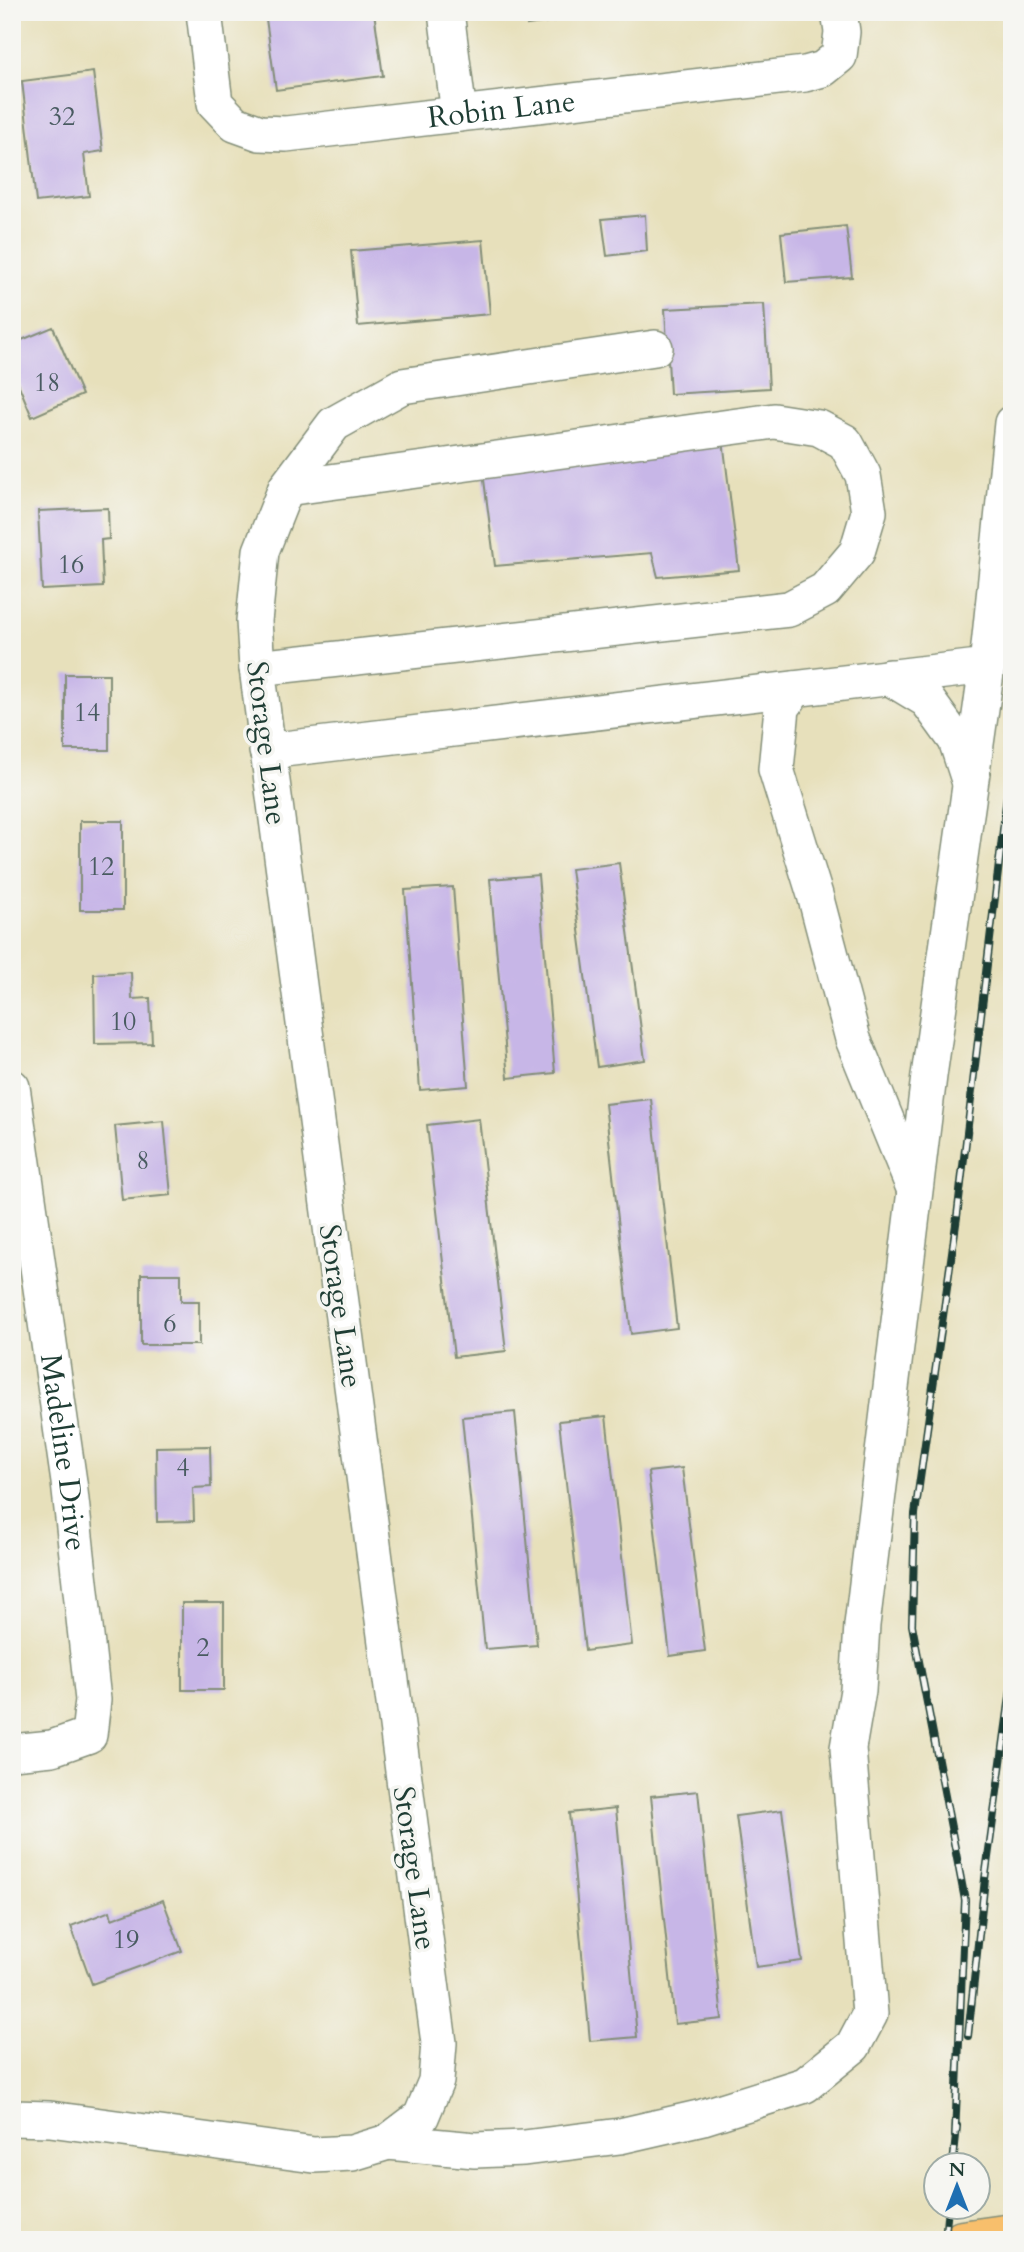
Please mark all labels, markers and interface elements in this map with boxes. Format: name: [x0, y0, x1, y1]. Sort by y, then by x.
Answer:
street label: Robin Lane: [425, 81, 577, 138]
house number: 32: [49, 99, 75, 134]
house number: 18: [34, 365, 60, 400]
house number: 16: [58, 547, 84, 582]
street label: Storage Lane: [236, 659, 297, 827]
house number: 14: [74, 695, 100, 730]
house number: 12: [88, 849, 114, 884]
house number: 10: [110, 1004, 136, 1039]
house number: 8: [136, 1143, 150, 1178]
street label: Storage Lane: [309, 1222, 372, 1391]
house number: 6: [163, 1306, 177, 1341]
street label: Madeline Drive: [30, 1351, 96, 1553]
house number: 4: [176, 1450, 190, 1485]
house number: 2: [196, 1630, 210, 1665]
street label: Storage Lane: [383, 1784, 446, 1953]
house number: 19: [113, 1922, 139, 1957]
north arrow: [922, 2150, 992, 2220]
text: N: [949, 2157, 966, 2183]

